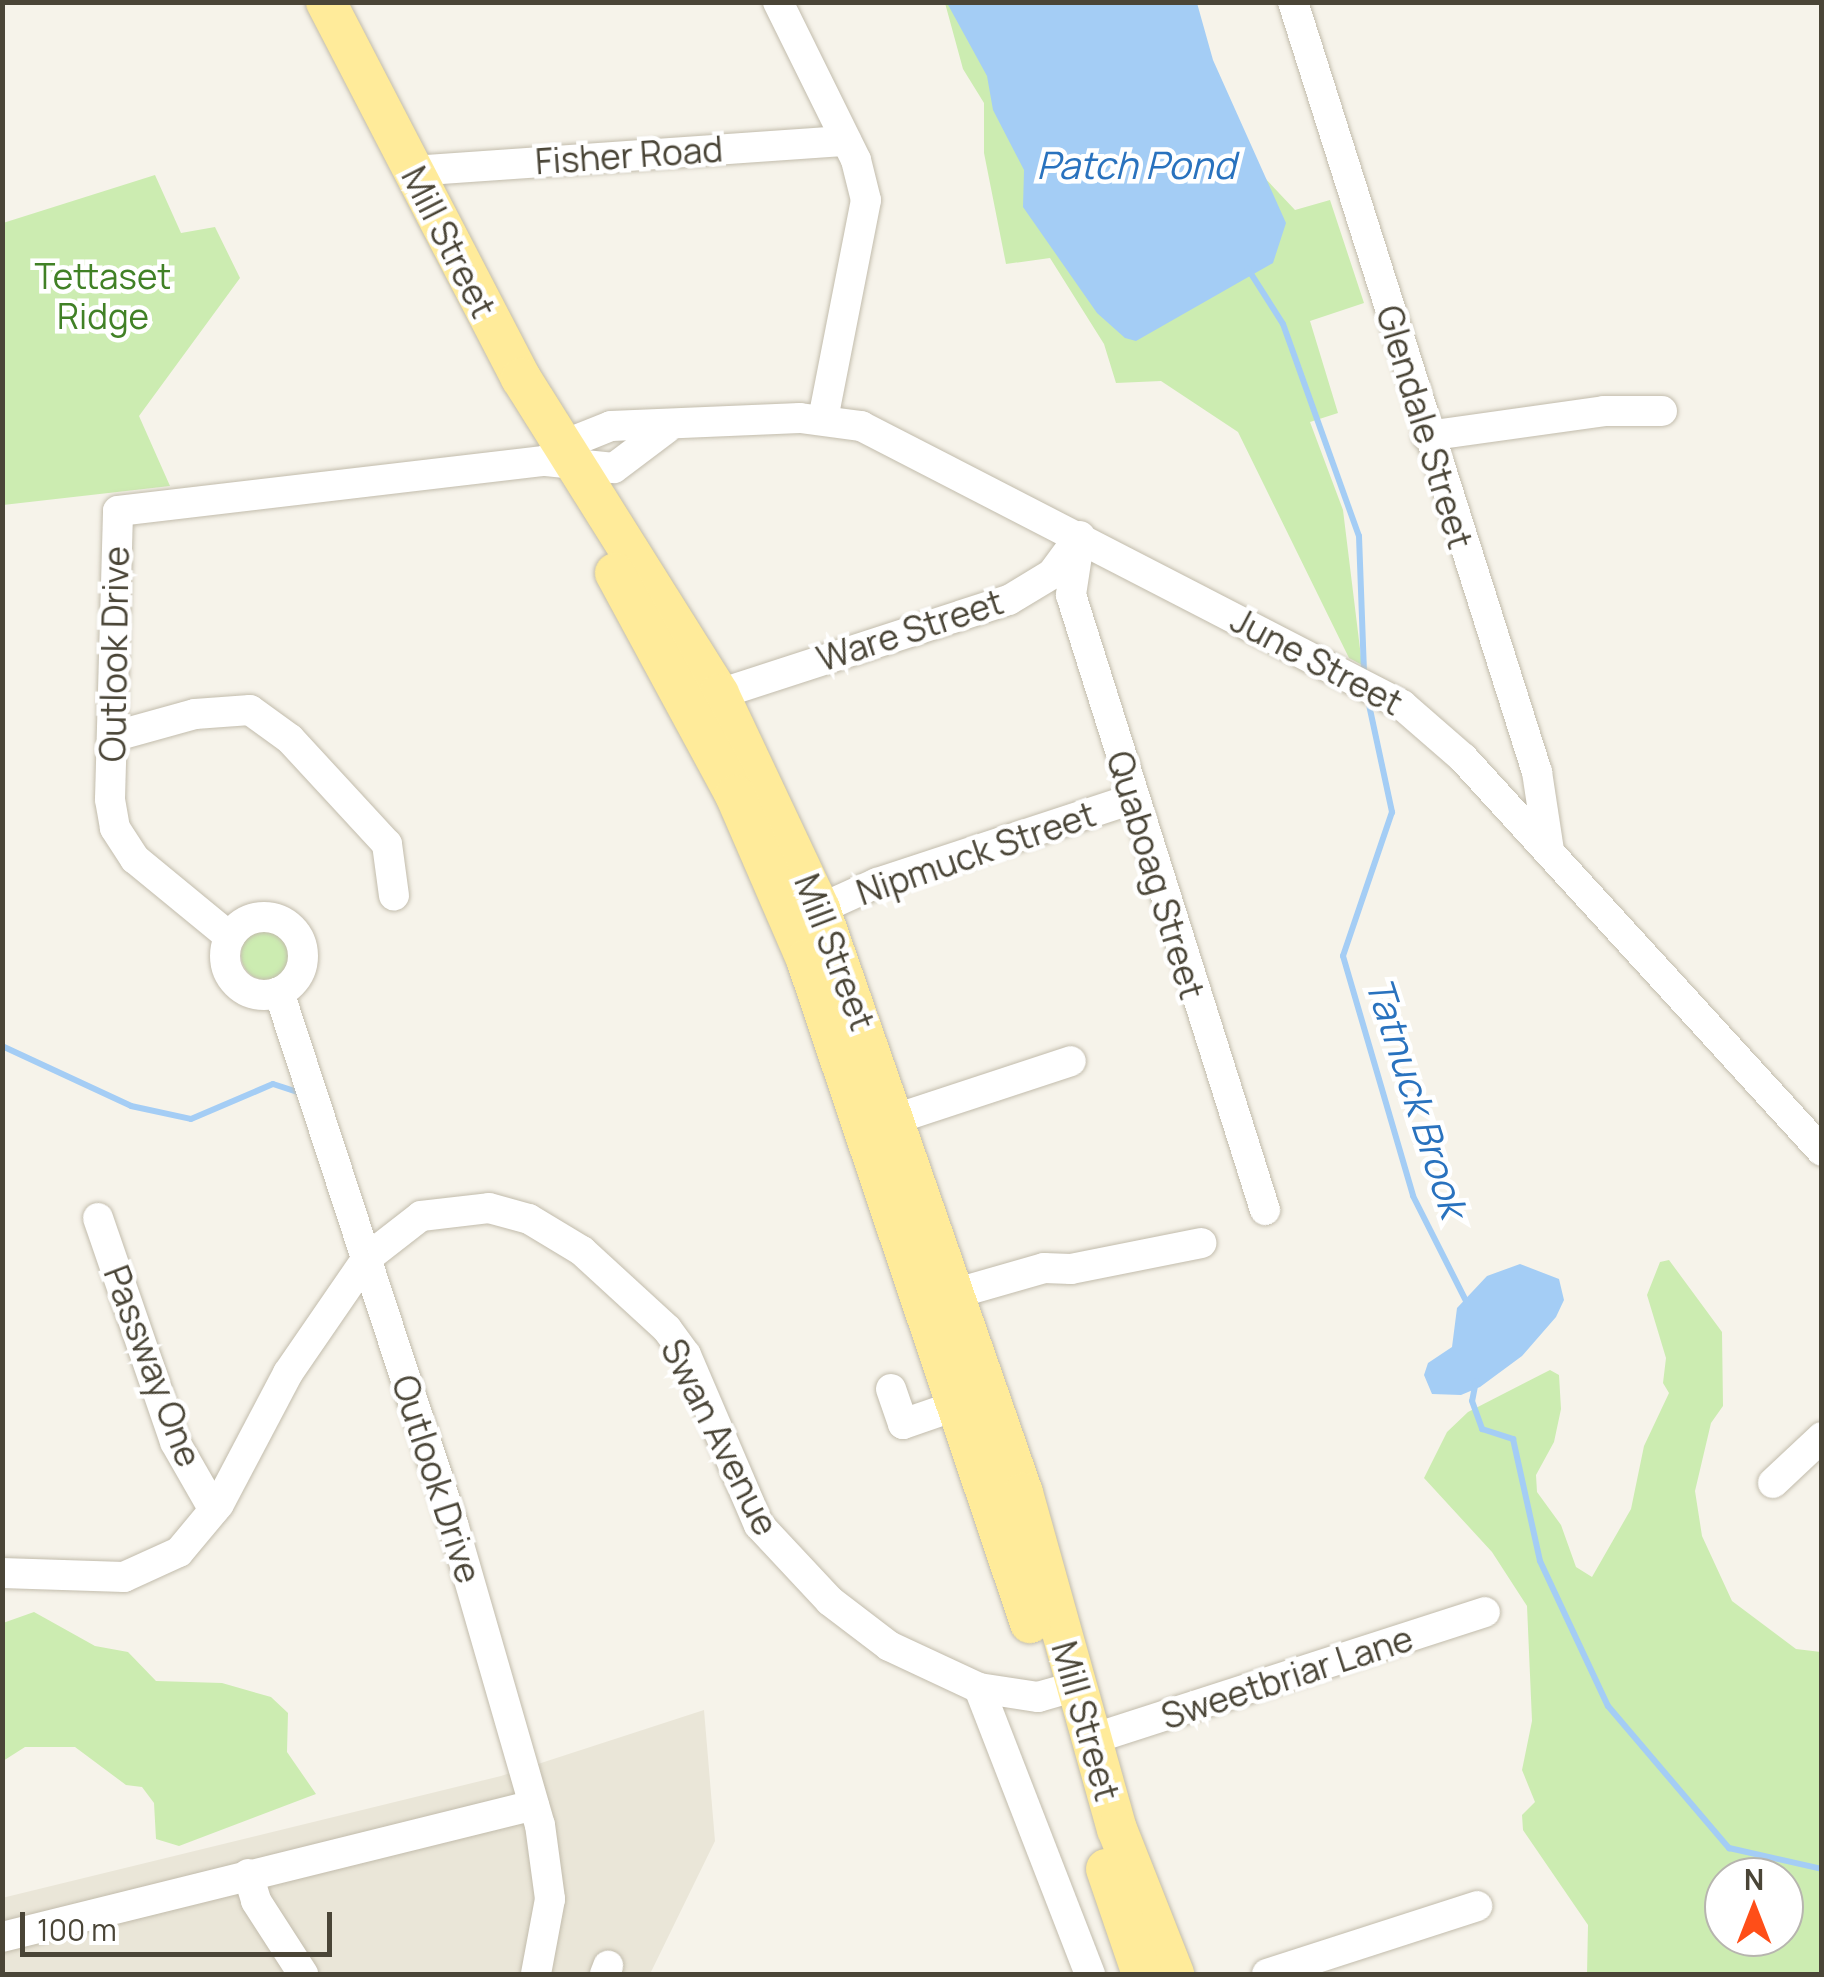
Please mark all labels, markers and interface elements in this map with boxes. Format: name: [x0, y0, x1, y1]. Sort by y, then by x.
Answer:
street label: Fisher Road: [534, 127, 724, 183]
water label: Patch Pond: [1036, 142, 1236, 188]
street label: Mill Street: [393, 160, 505, 324]
park label: Tettaset Ridge: [35, 255, 171, 337]
street label: Glendale Street: [1368, 300, 1482, 554]
street label: Outlook Drive: [91, 546, 137, 762]
street label: Ware Street: [812, 580, 1008, 680]
street label: June Street: [1224, 598, 1410, 724]
street label: Quaboag Street: [1098, 746, 1214, 1004]
street label: Nipmuck Street: [851, 792, 1101, 914]
street label: Mill Street: [786, 868, 884, 1036]
water label: Tatnuck Brook: [1357, 971, 1477, 1223]
street label: Passway One: [95, 1260, 211, 1472]
street label: Swan Avenue: [653, 1332, 787, 1542]
street label: Outlook Drive: [384, 1370, 490, 1588]
street label: Sweetbriar Lane: [1156, 1617, 1418, 1737]
street label: Mill Street: [1043, 1637, 1129, 1805]
north arrow: [1704, 1857, 1804, 1957]
text: N: [1744, 1860, 1764, 1898]
scale bar: [25, 1892, 338, 1954]
text: 100 m: [37, 1909, 117, 1950]

